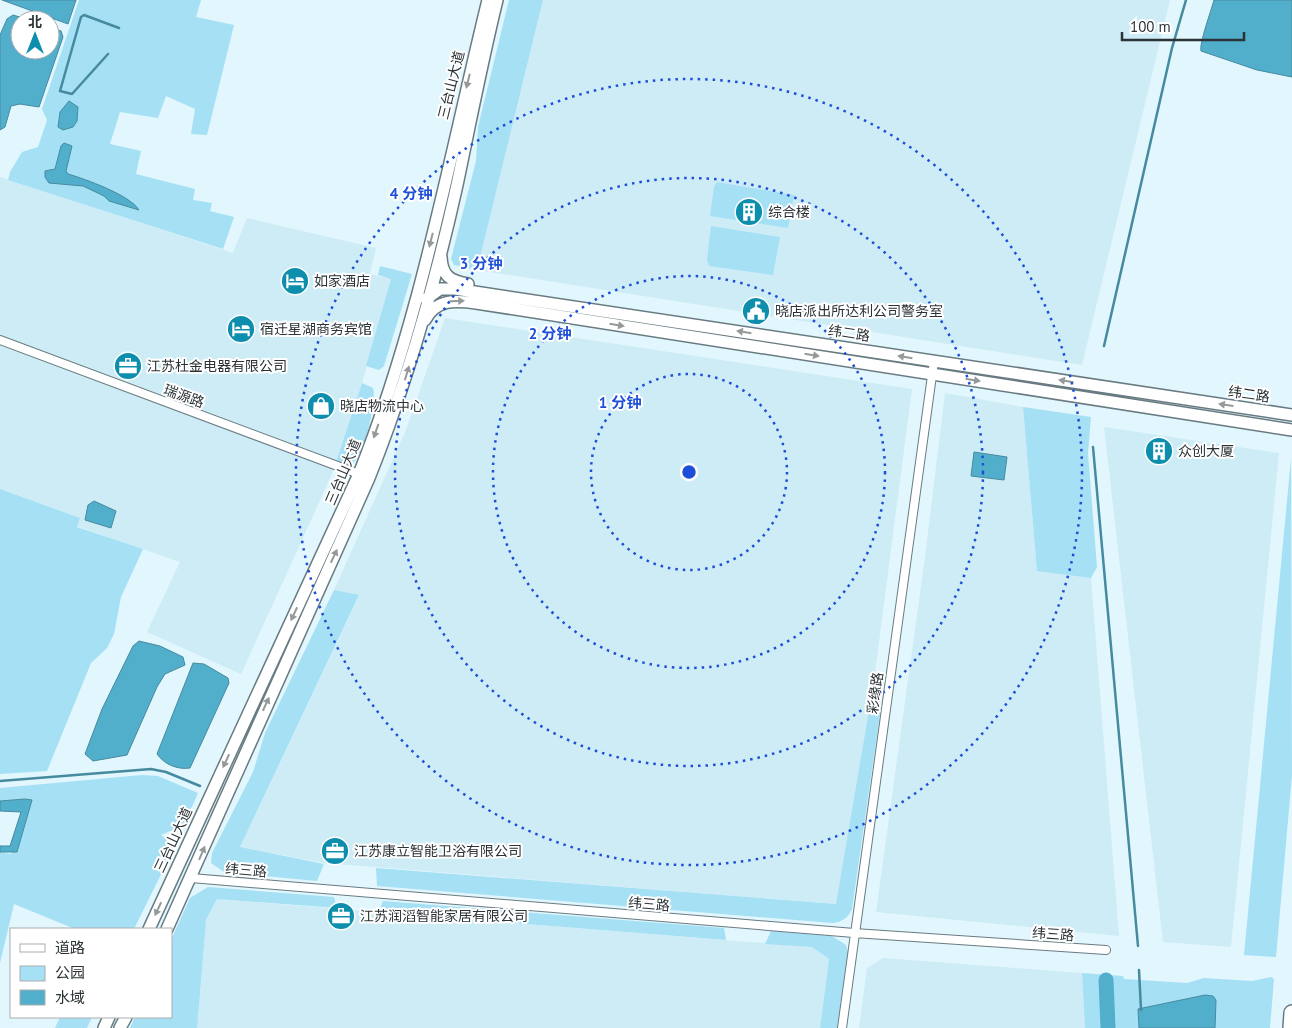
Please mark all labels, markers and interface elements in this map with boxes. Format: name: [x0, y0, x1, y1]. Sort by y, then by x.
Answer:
north arrow: [10, 10, 60, 60]
scale bar: [1122, 10, 1244, 42]
text: 北: [28, 13, 42, 31]
text: 100 m: [1130, 17, 1171, 36]
street label: 三台山大道: [434, 49, 468, 121]
one-way arrow: [464, 74, 472, 89]
text: 4 分钟: [390, 184, 432, 203]
building icon: 综合楼: [734, 197, 764, 227]
place label: 综合楼: [768, 203, 810, 221]
one-way arrow: [427, 232, 435, 247]
text: 3 分钟: [460, 254, 502, 273]
hotel icon: 如家酒店: [280, 266, 310, 296]
place label: 如家酒店: [314, 272, 370, 290]
public building icon: 晓店派出所达利公司警务室: [741, 296, 771, 326]
one-way arrow: [449, 297, 465, 305]
place label: 晓店派出所达利公司警务室: [775, 302, 943, 320]
hotel icon: 宿迁星湖商务宾馆: [226, 314, 256, 344]
place label: 宿迁星湖商务宾馆: [260, 320, 372, 338]
one-way arrow: [610, 321, 626, 329]
street label: 纬二路: [827, 321, 871, 345]
text: 2 分钟: [529, 324, 571, 343]
one-way arrow: [736, 328, 752, 336]
office icon: 江苏杜金电器有限公司: [113, 351, 143, 381]
one-way arrow: [805, 352, 821, 360]
one-way arrow: [897, 353, 913, 361]
place label: 江苏杜金电器有限公司: [147, 357, 287, 375]
one-way arrow: [404, 365, 412, 380]
one-way arrow: [965, 377, 981, 385]
one-way arrow: [1057, 377, 1073, 385]
street label: 瑞源路: [161, 380, 207, 412]
street label: 纬二路: [1227, 382, 1271, 406]
shop icon: 晓店物流中心: [306, 391, 336, 421]
text: 1 分钟: [599, 393, 641, 412]
place label: 晓店物流中心: [340, 397, 424, 415]
one-way arrow: [1218, 401, 1234, 409]
one-way arrow: [372, 424, 380, 439]
street label: 三台山大道: [321, 436, 365, 508]
building icon: 众创大厦: [1144, 436, 1174, 466]
place label: 众创大厦: [1178, 442, 1234, 460]
centre of rings: [680, 463, 698, 481]
one-way arrow: [330, 549, 338, 563]
one-way arrow: [290, 607, 298, 621]
street label: 彩缘路: [863, 671, 887, 715]
one-way arrow: [263, 697, 271, 711]
one-way arrow: [222, 754, 230, 768]
street label: 三台山大道: [150, 804, 196, 876]
office icon: 江苏康立智能卫浴有限公司: [320, 836, 350, 866]
place label: 江苏康立智能卫浴有限公司: [354, 842, 522, 860]
one-way arrow: [198, 846, 206, 860]
street label: 纬三路: [224, 859, 268, 881]
street label: 纬三路: [627, 893, 671, 915]
office icon: 江苏润滔智能家居有限公司: [326, 901, 356, 931]
one-way arrow: [154, 902, 162, 916]
place label: 江苏润滔智能家居有限公司: [360, 907, 528, 925]
street label: 纬三路: [1031, 924, 1075, 944]
legend: [10, 928, 172, 1018]
text: 道路: [55, 938, 85, 957]
text: 公园: [55, 963, 85, 982]
text: 水域: [55, 988, 85, 1007]

